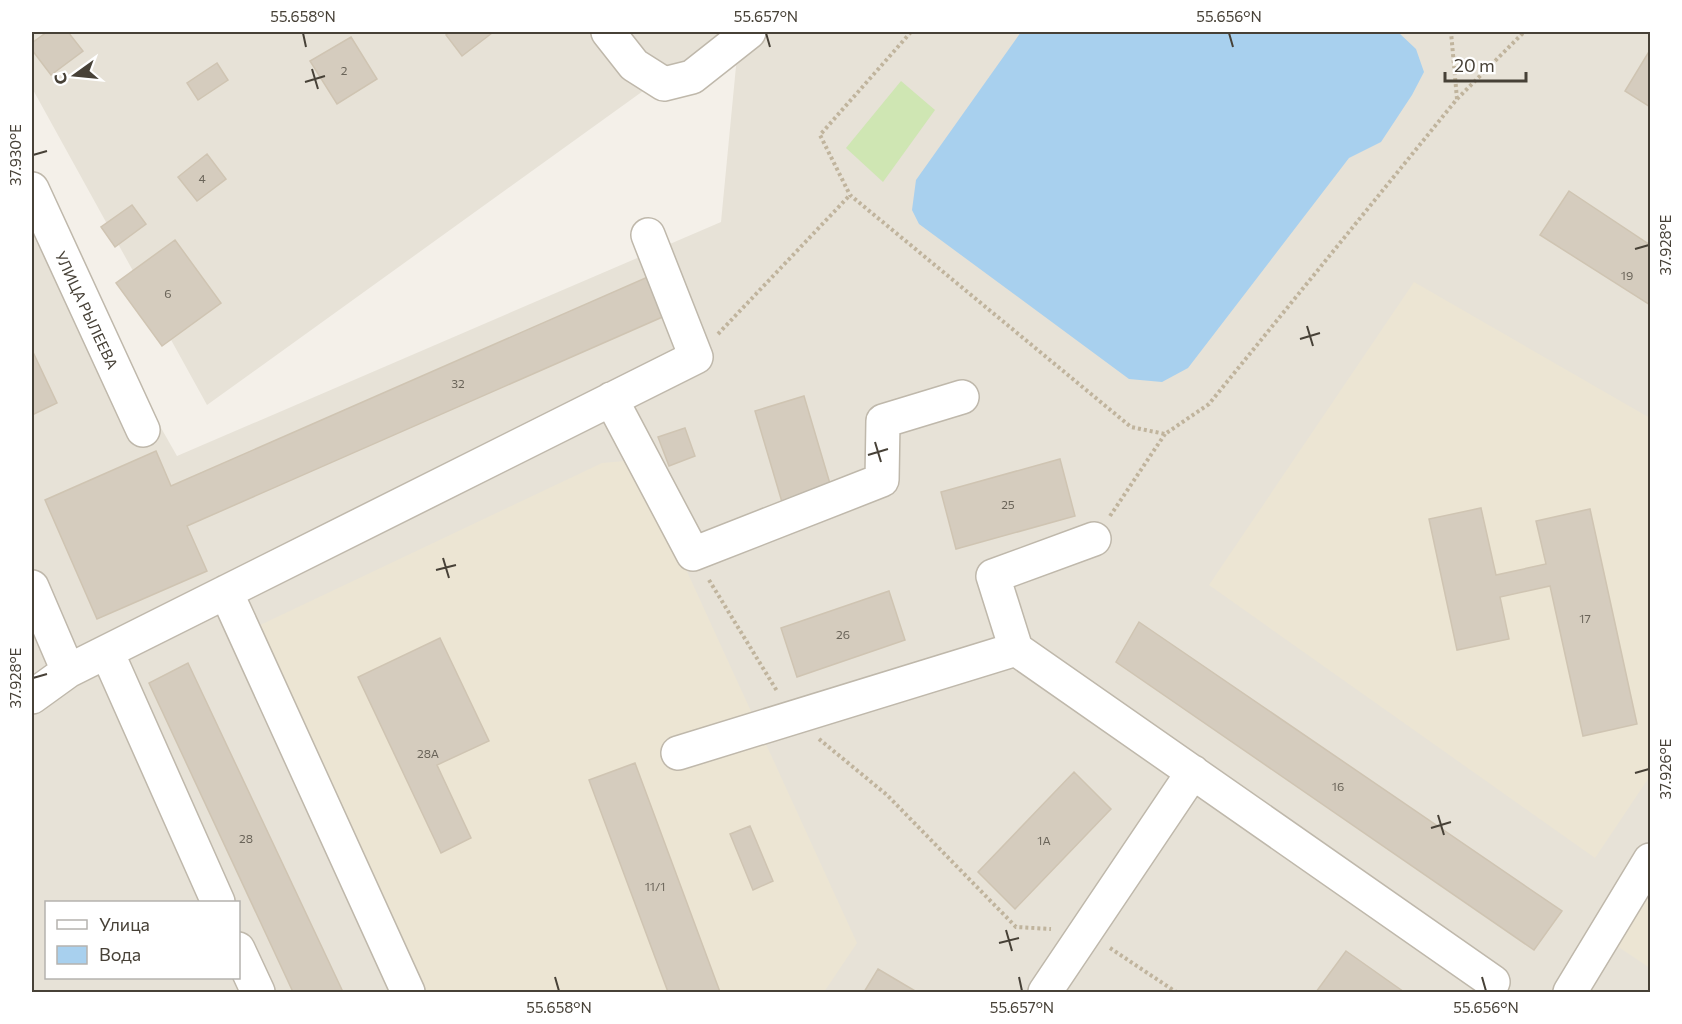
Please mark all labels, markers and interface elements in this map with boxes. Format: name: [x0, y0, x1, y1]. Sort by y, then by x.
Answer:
text: 55.658°N: [270, 7, 336, 25]
text: 55.657°N: [734, 7, 798, 25]
text: 55.656°N: [1196, 7, 1262, 25]
north arrow: [45, 45, 105, 105]
scale bar: [1445, 45, 1526, 83]
text: 20 m: [1454, 54, 1495, 76]
house number: 2: [341, 63, 348, 77]
text: С: [49, 71, 71, 87]
text: 37.930°E: [6, 124, 24, 186]
house number: 4: [198, 171, 206, 185]
text: 37.928°E: [1656, 214, 1674, 276]
street label: УЛИЦА РЫЛЕЕВА: [52, 248, 122, 372]
house number: 19: [1621, 268, 1633, 282]
house number: 6: [164, 286, 172, 300]
house number: 32: [451, 376, 465, 390]
house number: 25: [1001, 497, 1015, 511]
house number: 17: [1579, 611, 1591, 625]
house number: 26: [836, 627, 850, 641]
text: 37.928°E: [6, 647, 24, 709]
text: 37.926°E: [1656, 738, 1674, 800]
house number: 28А: [417, 746, 439, 760]
house number: 16: [1332, 779, 1344, 793]
house number: 28: [239, 831, 253, 845]
house number: 1А: [1037, 833, 1051, 847]
house number: 11/1: [645, 879, 665, 893]
legend: [45, 901, 240, 979]
text: Улица: [99, 913, 150, 935]
text: Вода: [99, 943, 141, 965]
text: 55.658°N: [526, 998, 592, 1016]
text: 55.657°N: [990, 998, 1054, 1016]
text: 55.656°N: [1453, 998, 1519, 1016]

